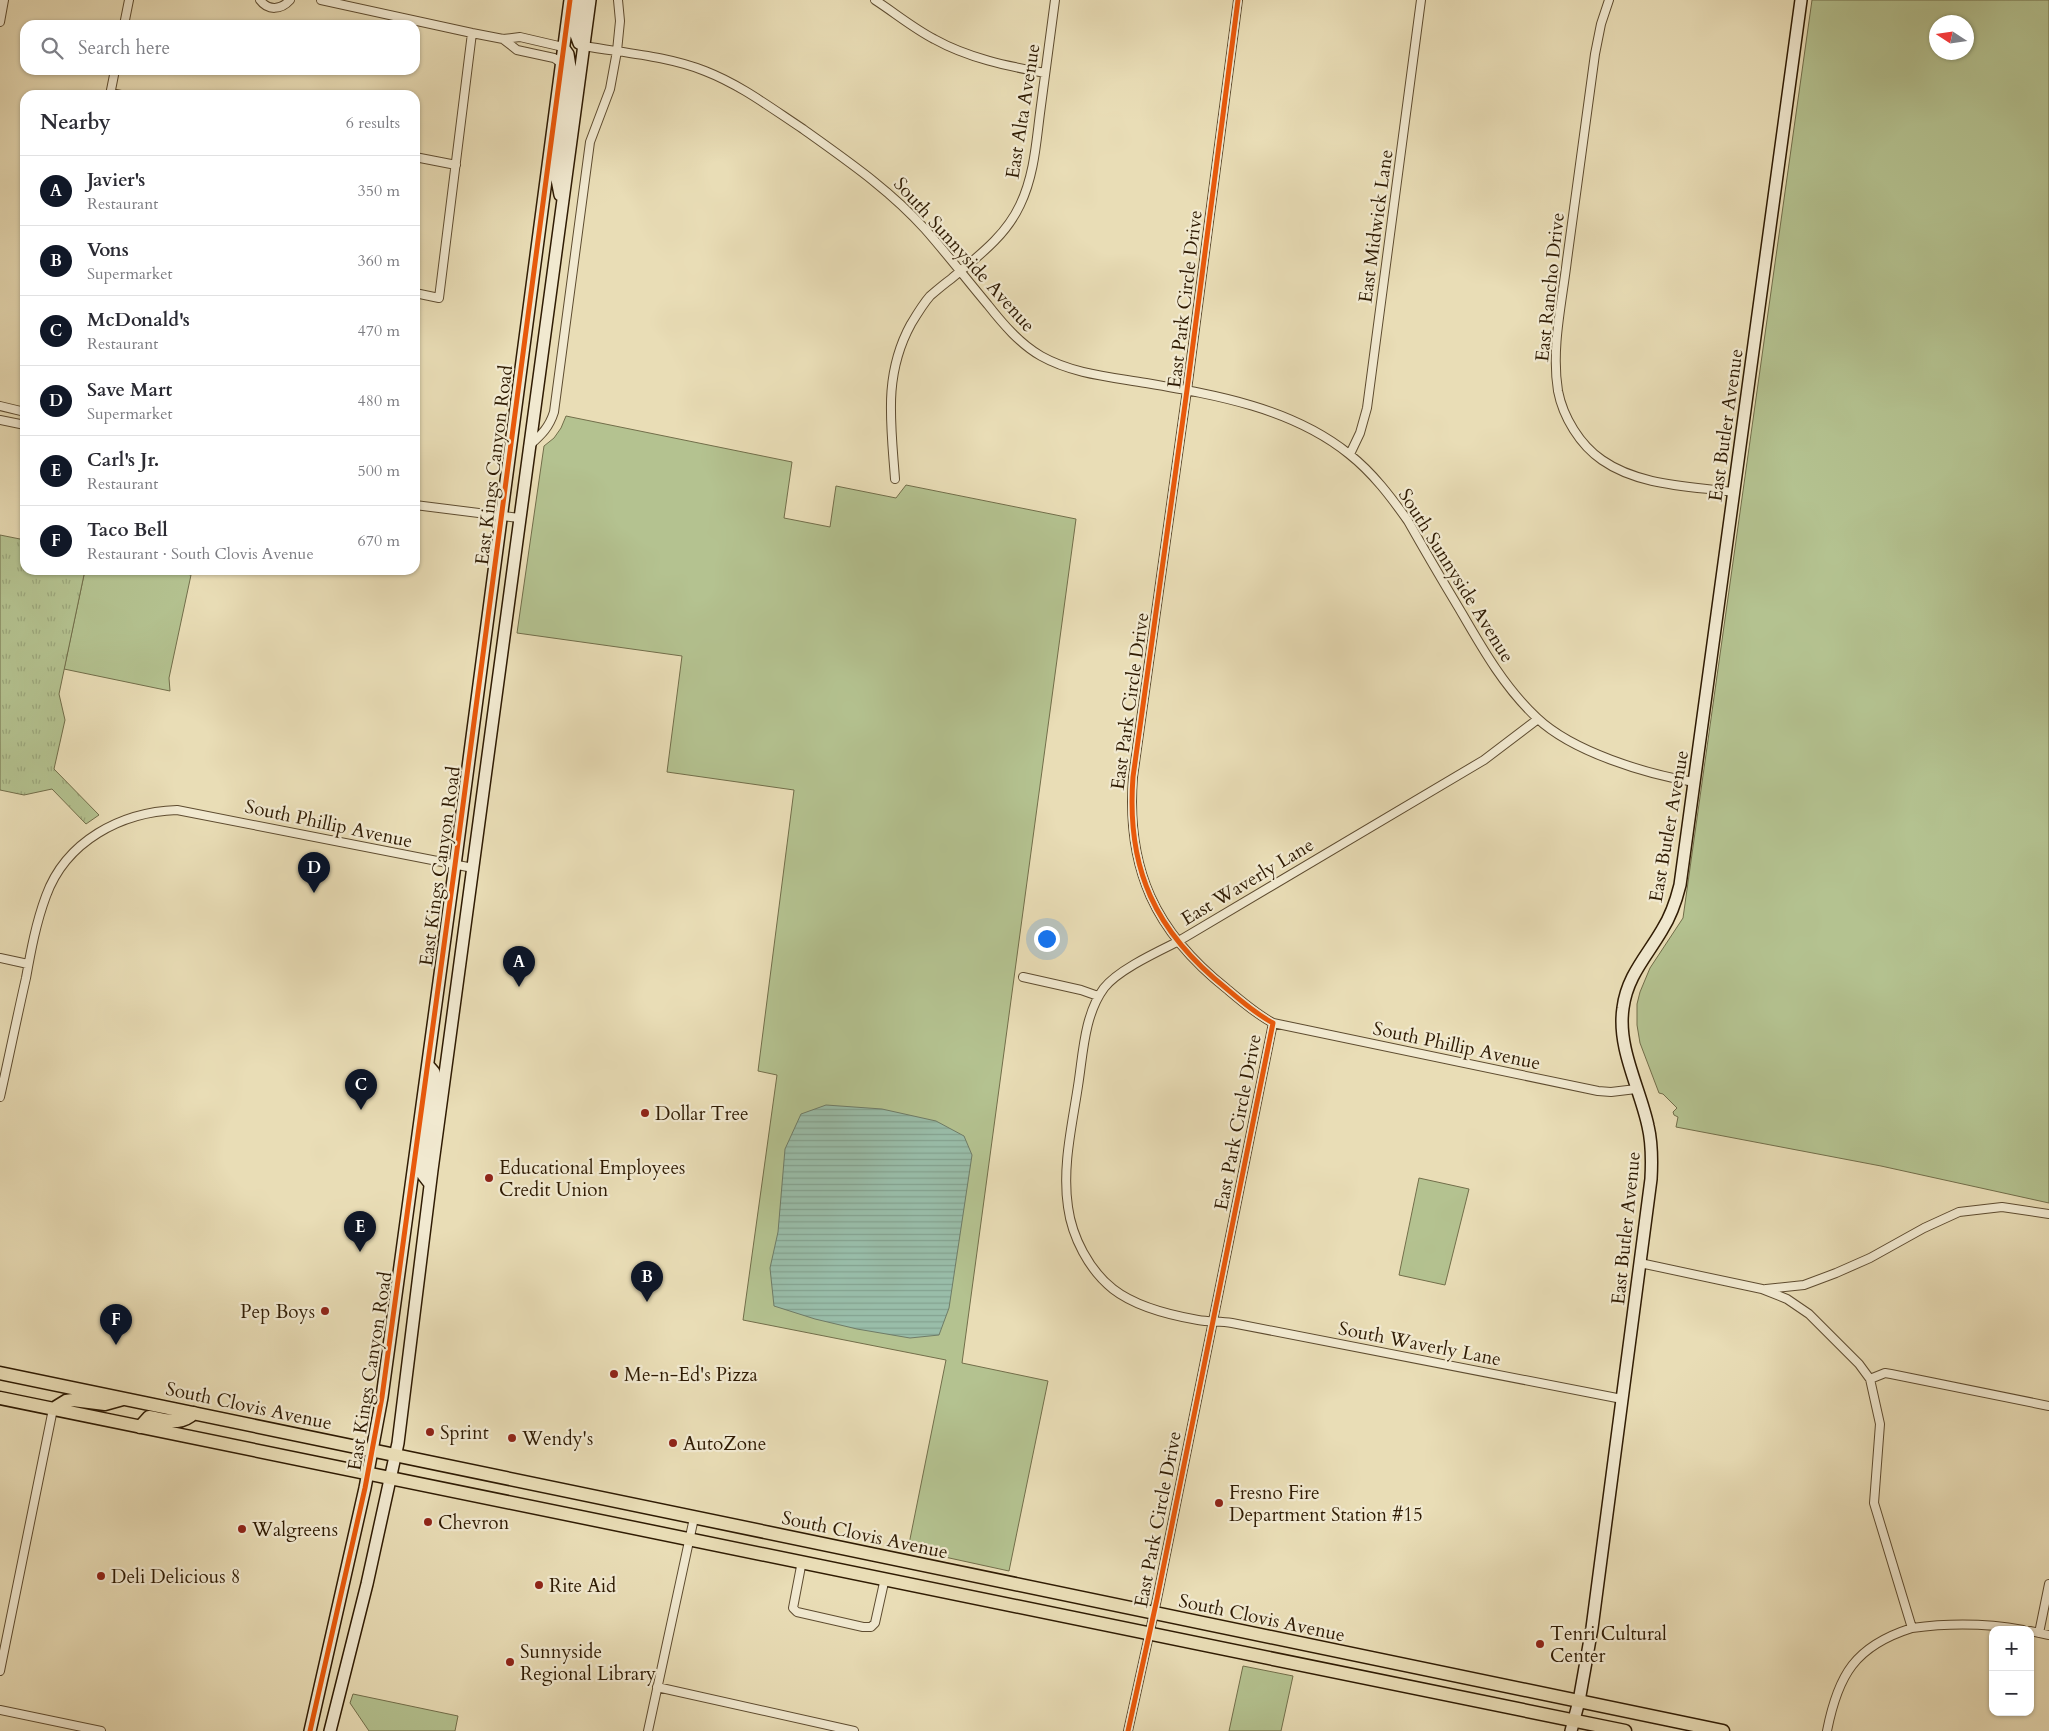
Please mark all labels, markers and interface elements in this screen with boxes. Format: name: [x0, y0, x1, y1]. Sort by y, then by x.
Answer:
north arrow: [1929, 15, 1974, 60]
search box: [20, 20, 420, 75]
icon: search: [38, 34, 66, 62]
text: Search here: [78, 35, 170, 61]
street label: East Alta Avenue: [999, 42, 1047, 181]
text: Nearby: [40, 108, 111, 137]
text: 6 results: [346, 112, 400, 134]
street label: East Midwick Lane: [1352, 148, 1400, 304]
text: Javier's: [87, 167, 145, 193]
street label: South Sunnyside Avenue: [888, 171, 1041, 338]
text: A: [50, 180, 62, 202]
text: 350 m: [358, 180, 400, 202]
text: Restaurant: [87, 193, 158, 215]
street label: East Park Circle Drive: [1161, 209, 1209, 390]
street label: East Rancho Drive: [1529, 211, 1571, 363]
text: Vons: [87, 237, 129, 263]
text: B: [50, 250, 62, 272]
text: 360 m: [358, 250, 400, 272]
text: Supermarket: [87, 263, 173, 285]
text: McDonald's: [87, 307, 190, 333]
text: C: [50, 320, 62, 342]
text: 470 m: [358, 320, 400, 342]
text: Restaurant: [87, 333, 158, 355]
street label: East Butler Avenue: [1702, 347, 1750, 503]
street label: East Kings Canyon Road: [469, 364, 519, 567]
text: Save Mart: [87, 377, 172, 403]
text: D: [49, 390, 63, 412]
text: 480 m: [358, 390, 400, 412]
text: Supermarket: [87, 403, 173, 425]
text: Carl's Jr.: [87, 447, 159, 473]
text: E: [51, 460, 61, 482]
text: 500 m: [358, 460, 400, 482]
text: Restaurant: [87, 473, 158, 495]
street label: South Sunnyside Avenue: [1392, 484, 1520, 667]
text: Taco Bell: [87, 517, 168, 543]
text: F: [51, 530, 61, 552]
text: 670 m: [358, 530, 400, 552]
text: Restaurant · South Clovis Avenue: [87, 543, 314, 565]
street label: East Park Circle Drive: [1105, 611, 1155, 792]
street label: East Butler Avenue: [1643, 748, 1695, 904]
street label: East Kings Canyon Road: [413, 765, 467, 968]
street label: South Phillip Avenue: [243, 794, 415, 854]
street label: East Waverly Lane: [1176, 832, 1319, 932]
pin: D: [298, 852, 330, 893]
your location: [1034, 926, 1060, 952]
pin: A: [503, 946, 535, 987]
street label: South Phillip Avenue: [1371, 1016, 1543, 1076]
street label: East Park Circle Drive: [1208, 1032, 1268, 1213]
pin: C: [345, 1069, 377, 1110]
place label: Dollar Tree: [655, 1101, 749, 1127]
marker: Dollar Tree: [639, 1107, 651, 1119]
street label: East Butler Avenue: [1605, 1150, 1647, 1306]
place label: Educational Employees Credit Union: [499, 1155, 685, 1203]
marker: Educational Employees Credit Union: [483, 1172, 495, 1184]
pin: E: [344, 1211, 376, 1252]
pin: B: [631, 1261, 663, 1302]
street label: East Kings Canyon Road: [341, 1270, 399, 1473]
place label: Pep Boys: [240, 1299, 315, 1325]
pin: F: [100, 1304, 132, 1345]
marker: Pep Boys: [319, 1305, 331, 1317]
street label: South Waverly Lane: [1336, 1315, 1503, 1373]
place label: Me-n-Ed's Pizza: [624, 1362, 758, 1388]
marker: Me-n-Ed's Pizza: [608, 1368, 620, 1380]
street label: South Clovis Avenue: [163, 1376, 334, 1436]
place label: Sprint: [440, 1420, 489, 1446]
marker: Sprint: [424, 1426, 436, 1438]
place label: Wendy's: [521, 1426, 593, 1452]
street label: East Park Circle Drive: [1128, 1429, 1188, 1610]
place label: AutoZone: [683, 1431, 766, 1457]
marker: Wendy's: [506, 1432, 518, 1444]
marker: AutoZone: [667, 1437, 679, 1449]
place label: Fresno Fire Department Station #15: [1229, 1480, 1423, 1528]
marker: Fresno Fire Department Station #15: [1213, 1497, 1225, 1509]
street label: South Clovis Avenue: [779, 1505, 950, 1565]
place label: Chevron: [438, 1510, 509, 1536]
marker: Chevron: [422, 1516, 434, 1528]
place label: Walgreens: [251, 1517, 338, 1543]
marker: Walgreens: [236, 1523, 248, 1535]
place label: Deli Delicious 8: [111, 1564, 240, 1590]
marker: Deli Delicious 8: [95, 1570, 107, 1582]
place label: Rite Aid: [549, 1573, 616, 1599]
marker: Rite Aid: [533, 1579, 545, 1591]
street label: South Clovis Avenue: [1176, 1588, 1347, 1648]
place label: Tenri Cultural Center: [1550, 1621, 1667, 1669]
map controls: [1989, 1626, 2034, 1716]
button: +: [1989, 1626, 2034, 1671]
marker: Tenri Cultural Center: [1534, 1638, 1546, 1650]
place label: Sunnyside Regional Library: [520, 1639, 656, 1687]
marker: Sunnyside Regional Library: [504, 1656, 516, 1668]
button: −: [1989, 1671, 2034, 1716]

